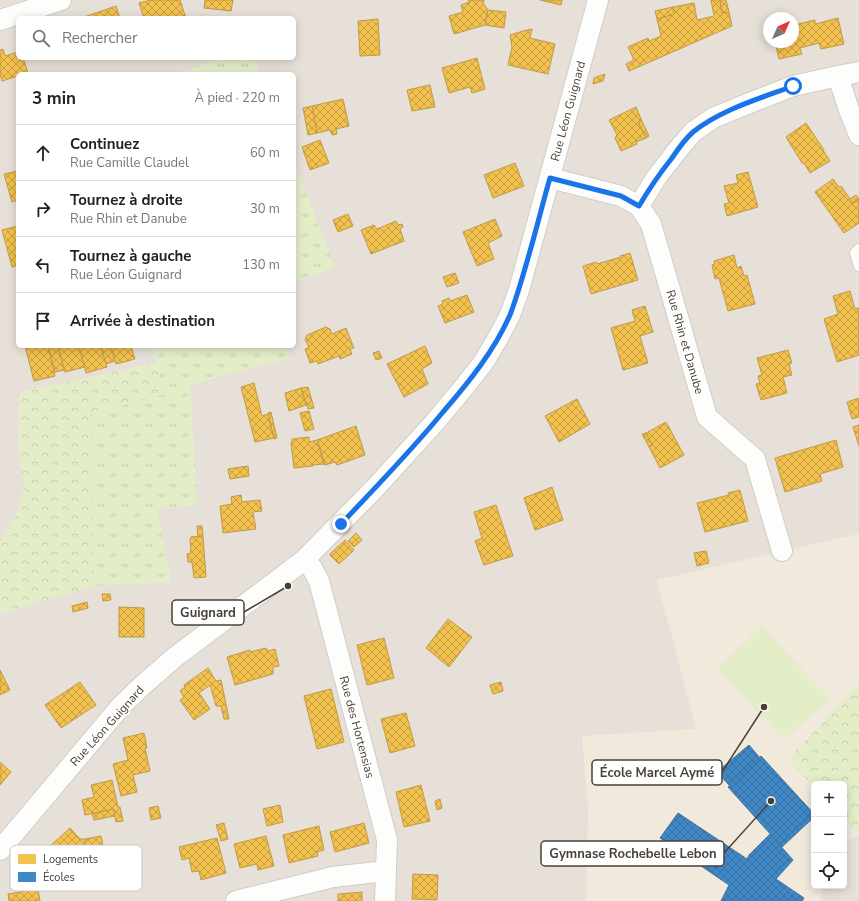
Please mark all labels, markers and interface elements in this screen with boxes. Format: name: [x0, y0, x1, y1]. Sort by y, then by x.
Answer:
north arrow: [763, 12, 799, 48]
search box: [16, 16, 296, 60]
icon: search: [30, 27, 52, 49]
text: Rechercher: [62, 28, 137, 48]
street label: Rue Léon Guignard: [547, 59, 589, 163]
route start: [784, 77, 802, 95]
text: 3 min: [32, 87, 76, 110]
text: À pied · 220 m: [195, 89, 280, 107]
text: Continuez: [70, 134, 139, 154]
icon: ahead: [32, 142, 54, 164]
text: 60 m: [250, 144, 280, 162]
text: Rue Camille Claudel: [70, 154, 189, 172]
text: Tournez à droite: [70, 190, 183, 210]
icon: right: [32, 198, 54, 220]
text: 30 m: [250, 200, 280, 218]
text: Rue Rhin et Danube: [70, 210, 187, 228]
text: Tournez à gauche: [70, 246, 192, 266]
icon: left: [32, 254, 54, 276]
text: 130 m: [242, 256, 280, 274]
text: Rue Léon Guignard: [70, 266, 182, 284]
street label: Rue Rhin et Danube: [662, 288, 708, 396]
icon: arrive: [32, 310, 54, 332]
text: Arrivée à destination: [70, 311, 215, 331]
route end: [332, 515, 350, 533]
callout: Guignard: [172, 600, 244, 625]
text: Guignard: [180, 604, 236, 622]
street label: Rue des Hortensias: [336, 674, 378, 780]
street label: Rue Léon Guignard: [66, 682, 148, 770]
callout: École Marcel Aymé: [592, 760, 722, 785]
text: École Marcel Aymé: [600, 764, 714, 782]
map controls: [811, 781, 847, 889]
button: +: [811, 781, 847, 817]
button: −: [811, 817, 847, 853]
callout: Gymnase Rochebelle Lebon: [541, 841, 724, 866]
legend: [10, 845, 142, 891]
text: Gymnase Rochebelle Lebon: [549, 845, 717, 863]
text: Logements: [43, 852, 98, 867]
button: locate: [811, 853, 847, 889]
text: Écoles: [43, 869, 75, 885]

